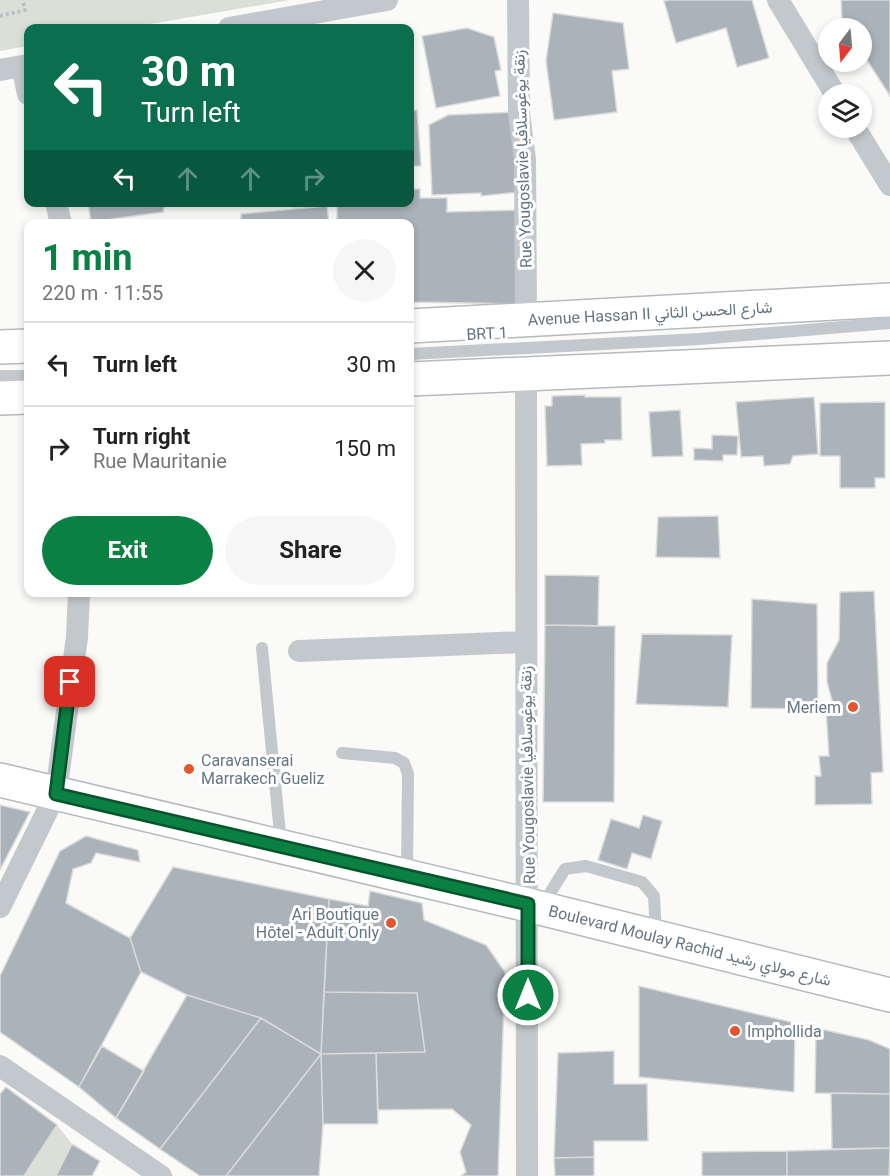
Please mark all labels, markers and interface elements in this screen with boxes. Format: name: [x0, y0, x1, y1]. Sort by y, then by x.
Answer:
north arrow: [818, 18, 872, 72]
map controls: [818, 18, 872, 138]
text: 30 m: [141, 47, 236, 96]
icon: left: [42, 48, 120, 126]
street label: Rue Yougoslavie زنقة يوغوسلافيا: [509, 50, 537, 268]
button: layers: [818, 84, 872, 138]
text: Turn left: [141, 97, 241, 129]
icon: left: [108, 162, 141, 195]
icon: ahead: [171, 162, 204, 195]
icon: ahead: [234, 162, 267, 195]
icon: right: [297, 162, 330, 195]
text: 1 min: [42, 237, 133, 279]
button: close: [333, 239, 396, 302]
text: 220 m · 11:55: [42, 281, 163, 305]
street label: Avenue Hassan II شارع الحسن الثاني: [527, 298, 773, 333]
street label: BRT 1: [466, 323, 508, 344]
icon: left: [42, 348, 75, 381]
text: Turn left: [93, 352, 177, 377]
text: 30 m: [347, 352, 396, 377]
text: Turn right: [93, 424, 190, 449]
icon: right: [42, 432, 75, 465]
text: 150 m: [334, 436, 396, 461]
text: Rue Mauritanie: [93, 449, 227, 473]
button: Exit: [42, 516, 213, 585]
button: Share: [225, 516, 396, 585]
pin: [44, 656, 95, 707]
icon: arrive: [53, 665, 86, 698]
street label: Rue Yougoslavie زنقة يوغوسلافيا: [516, 666, 540, 884]
place label: Meriem: [787, 698, 841, 717]
marker: Meriem: [846, 700, 860, 714]
place label: Caravanserai Marrakech Gueliz: [201, 751, 324, 788]
marker: Caravanserai Marrakech Gueliz: [182, 762, 196, 776]
street label: Boulevard Moulay Rachid شارع مولاي رشيد: [546, 901, 833, 994]
place label: Ari Boutique Hôtel - Adult Only: [256, 905, 379, 942]
marker: Ari Boutique Hôtel - Adult Only: [384, 916, 398, 930]
position arrow: [496, 963, 560, 1027]
place label: Imphollida: [747, 1022, 822, 1041]
marker: Imphollida: [728, 1024, 742, 1038]

